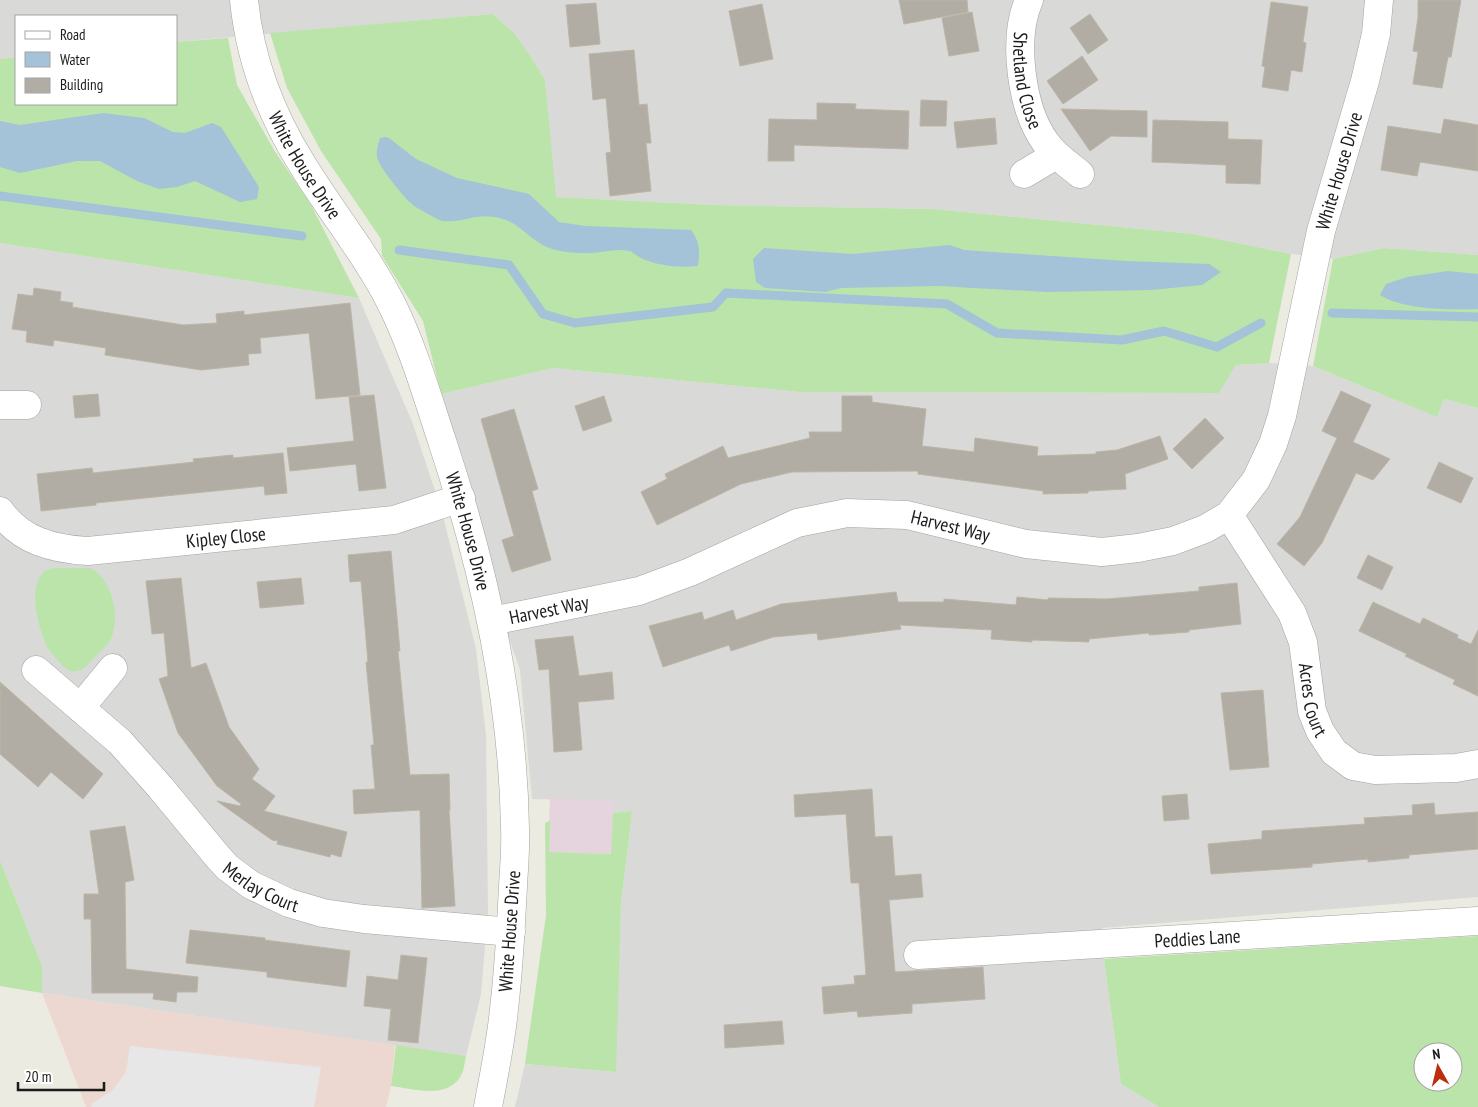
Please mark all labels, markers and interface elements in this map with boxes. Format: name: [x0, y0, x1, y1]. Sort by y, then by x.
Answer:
legend: [15, 15, 178, 105]
text: Road: [60, 25, 86, 44]
street label: Shetland Close: [1008, 31, 1048, 133]
text: Water: [60, 50, 91, 69]
text: Building: [60, 75, 103, 94]
street label: White House Drive: [263, 107, 347, 224]
street label: White House Drive: [1310, 109, 1367, 233]
street label: White House Drive: [441, 469, 496, 593]
street label: Harvest Way: [909, 504, 993, 547]
street label: Kipley Close: [185, 521, 267, 553]
street label: Harvest Way: [507, 589, 592, 629]
street label: Acres Court: [1294, 661, 1333, 742]
street label: Merlay Court: [218, 856, 302, 917]
street label: White House Drive: [493, 869, 525, 993]
street label: Peddies Lane: [1154, 923, 1241, 953]
north arrow: [1413, 1042, 1463, 1092]
text: N: [1431, 1045, 1441, 1064]
scale bar: [18, 1060, 104, 1092]
text: 20 m: [25, 1067, 51, 1086]

